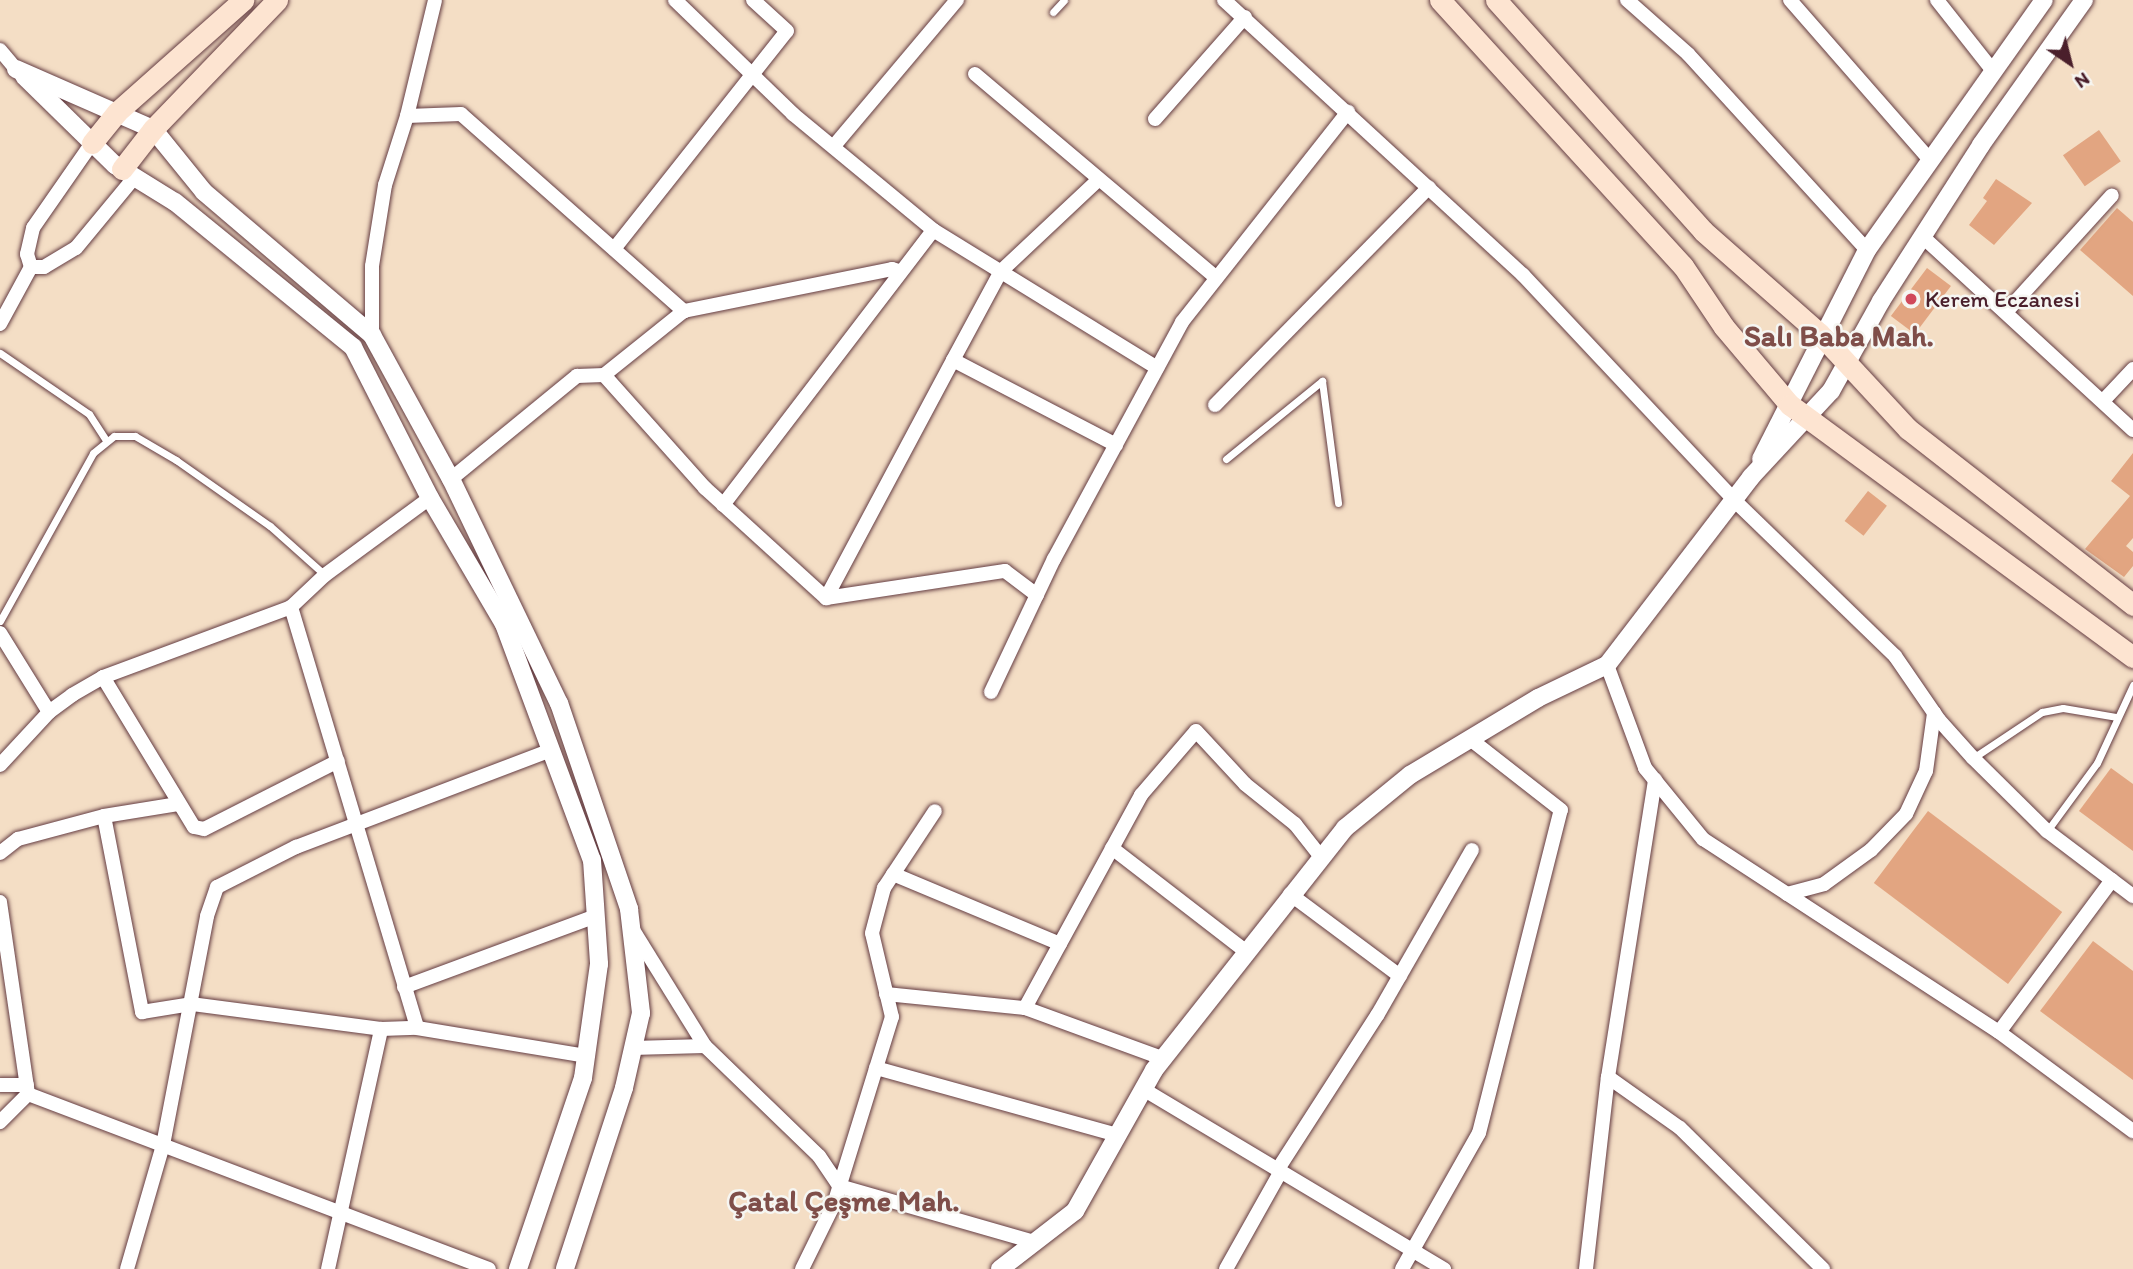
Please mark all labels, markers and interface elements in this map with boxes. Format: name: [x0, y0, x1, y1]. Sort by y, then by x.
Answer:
north arrow: [2035, 28, 2105, 98]
text: N: [2070, 68, 2094, 94]
place label: Kerem Eczanesi: [1925, 285, 2080, 313]
marker: Kerem Eczanesi: [1903, 291, 1919, 307]
district label: Salı Baba Mah.: [1744, 318, 1934, 354]
district label: Çatal Çeşme Mah.: [728, 1183, 960, 1219]

